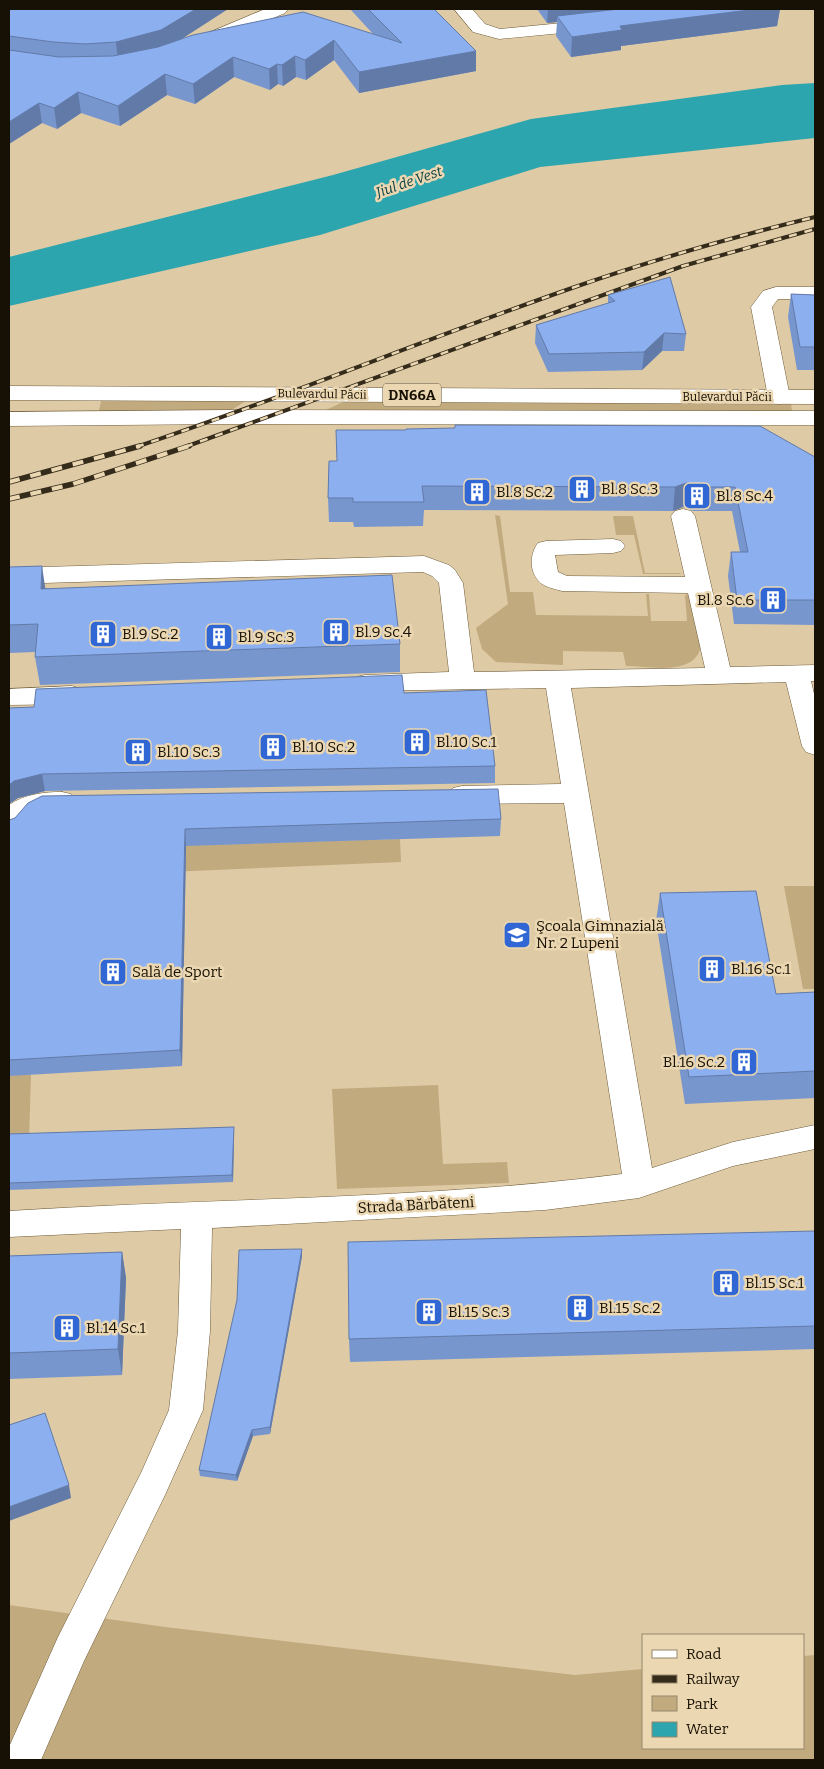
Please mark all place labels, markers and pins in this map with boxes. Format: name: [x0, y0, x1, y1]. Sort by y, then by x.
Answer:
building icon: Bl.8 Sc.3: [567, 474, 597, 504]
building icon: Bl.8 Sc.2: [462, 477, 492, 507]
place label: Bl.8 Sc.3: [601, 480, 658, 498]
building icon: Bl.8 Sc.4: [682, 481, 712, 511]
place label: Bl.8 Sc.2: [496, 483, 553, 501]
place label: Bl.8 Sc.4: [716, 487, 773, 505]
building icon: Bl.8 Sc.6: [758, 585, 788, 615]
place label: Bl.8 Sc.6: [697, 591, 754, 609]
building icon: Bl.9 Sc.4: [321, 617, 351, 647]
building icon: Bl.9 Sc.2: [88, 619, 118, 649]
building icon: Bl.9 Sc.3: [204, 622, 234, 652]
place label: Bl.9 Sc.4: [355, 623, 412, 641]
place label: Bl.9 Sc.2: [122, 625, 178, 643]
place label: Bl.9 Sc.3: [238, 628, 295, 646]
building icon: Bl.10 Sc.1: [402, 727, 432, 757]
building icon: Bl.10 Sc.2: [258, 732, 288, 762]
place label: Bl.10 Sc.1: [436, 733, 497, 751]
building icon: Bl.10 Sc.3: [123, 737, 153, 767]
place label: Bl.10 Sc.2: [292, 738, 355, 756]
place label: Bl.10 Sc.3: [157, 743, 220, 761]
place label: Şcoala Gimnazială Nr. 2 Lupeni: [536, 917, 664, 952]
school or university icon: Şcoala Gimnazială Nr. 2 Lupeni: [502, 920, 532, 950]
building icon: Bl.16 Sc.1: [697, 954, 727, 984]
building icon: Sală de Sport: [98, 957, 128, 987]
place label: Bl.16 Sc.1: [731, 960, 791, 978]
place label: Sală de Sport: [132, 963, 223, 981]
building icon: Bl.16 Sc.2: [729, 1047, 759, 1077]
place label: Bl.16 Sc.2: [663, 1053, 725, 1071]
building icon: Bl.15 Sc.1: [711, 1268, 741, 1298]
place label: Bl.15 Sc.1: [745, 1274, 804, 1292]
building icon: Bl.15 Sc.2: [565, 1293, 595, 1323]
building icon: Bl.15 Sc.3: [414, 1297, 444, 1327]
place label: Bl.15 Sc.2: [599, 1299, 661, 1317]
place label: Bl.15 Sc.3: [448, 1303, 510, 1321]
building icon: Bl.14 Sc.1: [52, 1313, 82, 1343]
place label: Bl.14 Sc.1: [86, 1319, 146, 1337]

